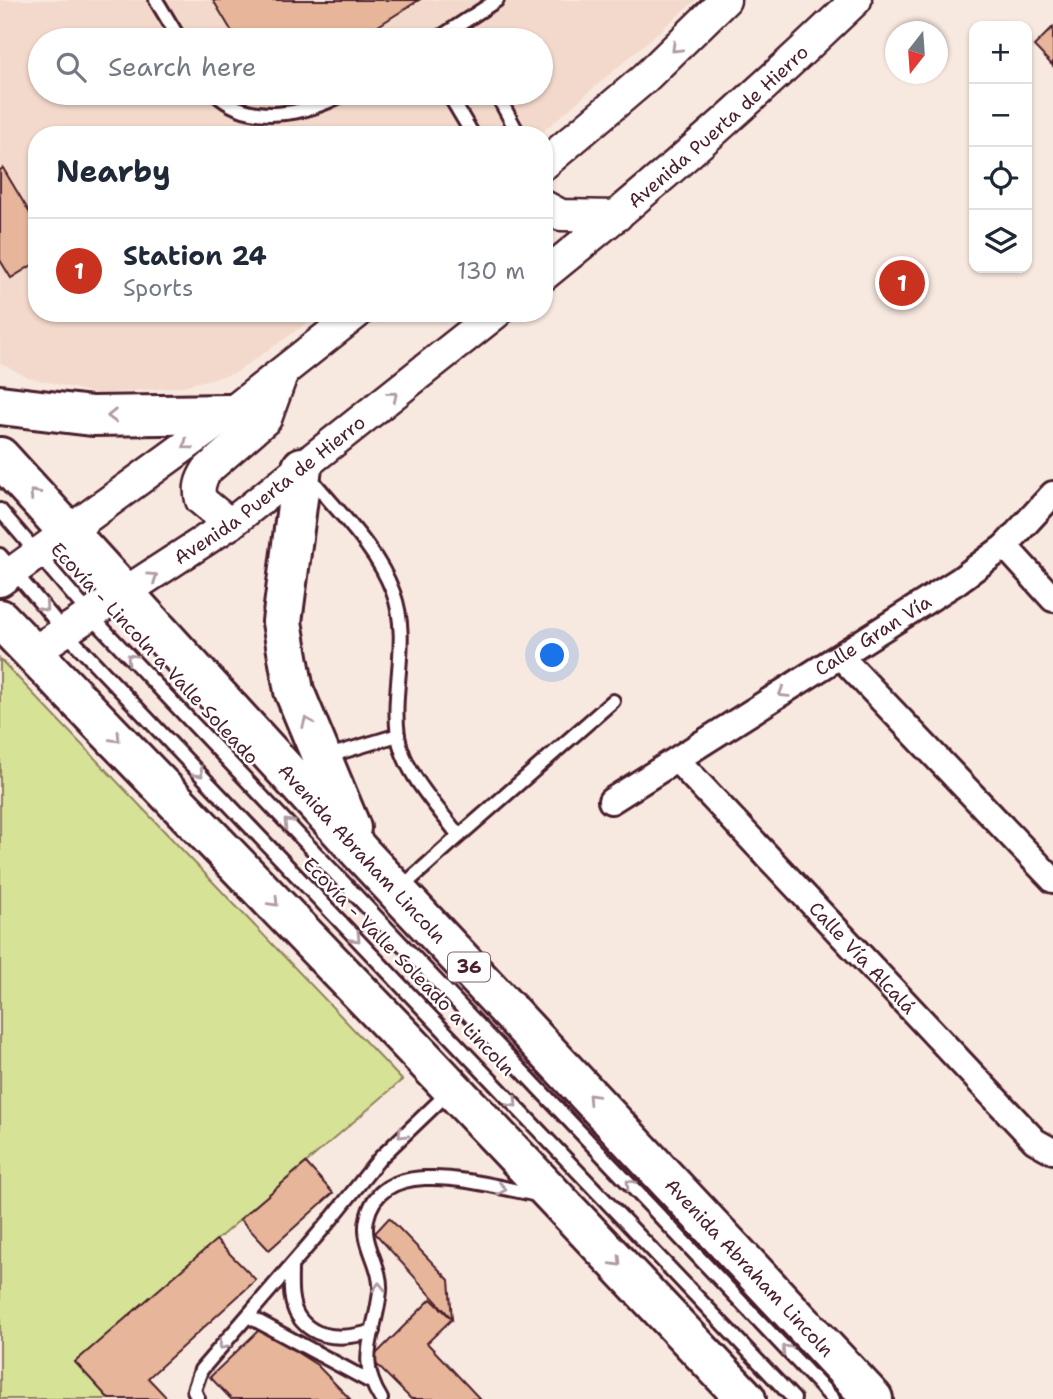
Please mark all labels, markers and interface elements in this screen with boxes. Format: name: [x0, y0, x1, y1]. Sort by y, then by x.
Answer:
north arrow: [885, 21, 948, 84]
map controls: [969, 21, 1032, 273]
button: +: [969, 21, 1032, 84]
search box: [28, 28, 553, 105]
street label: Avenida Puerta de Hierro: [623, 39, 814, 213]
one-way arrow: [671, 39, 684, 52]
icon: search: [52, 48, 90, 86]
text: Search here: [108, 49, 257, 84]
button: −: [969, 84, 1032, 147]
button: locate: [969, 147, 1032, 210]
text: Nearby: [56, 151, 171, 192]
button: layers: [969, 210, 1032, 273]
text: Station 24: [123, 238, 267, 273]
text: 1: [74, 256, 84, 286]
text: 130 m: [457, 256, 525, 286]
pin: 1: [879, 257, 925, 309]
text: Sports: [123, 273, 194, 303]
one-way arrow: [385, 392, 398, 404]
one-way arrow: [106, 408, 117, 424]
street label: Avenida Puerta de Hierro: [169, 410, 370, 570]
one-way arrow: [182, 437, 195, 449]
one-way arrow: [30, 490, 43, 503]
street label: Ecovía - Lincoln a Valle Soleado: [45, 537, 264, 770]
one-way arrow: [145, 573, 158, 585]
street label: Calle Gran Vía: [810, 589, 936, 682]
one-way arrow: [36, 599, 48, 612]
your location: [535, 638, 569, 672]
one-way arrow: [127, 653, 140, 666]
one-way arrow: [777, 685, 790, 698]
one-way arrow: [301, 716, 315, 729]
one-way arrow: [107, 730, 120, 743]
street label: Avenida Abraham Lincoln: [273, 758, 451, 949]
one-way arrow: [191, 765, 204, 778]
one-way arrow: [283, 819, 296, 832]
street label: Ecovía - Valle Soleado a Lincoln: [297, 852, 520, 1081]
one-way arrow: [265, 894, 278, 907]
street label: Calle Vía Alcalá: [803, 896, 921, 1020]
one-way arrow: [348, 930, 360, 943]
road number: 36: [448, 952, 490, 982]
one-way arrow: [588, 1093, 600, 1106]
one-way arrow: [504, 1095, 517, 1108]
one-way arrow: [397, 1126, 410, 1139]
street label: Avenida Abraham Lincoln: [659, 1173, 839, 1362]
one-way arrow: [625, 1179, 638, 1192]
one-way arrow: [496, 1181, 508, 1196]
one-way arrow: [608, 1254, 621, 1267]
one-way arrow: [371, 1281, 387, 1292]
one-way arrow: [219, 1337, 231, 1350]
one-way arrow: [782, 1345, 794, 1358]

